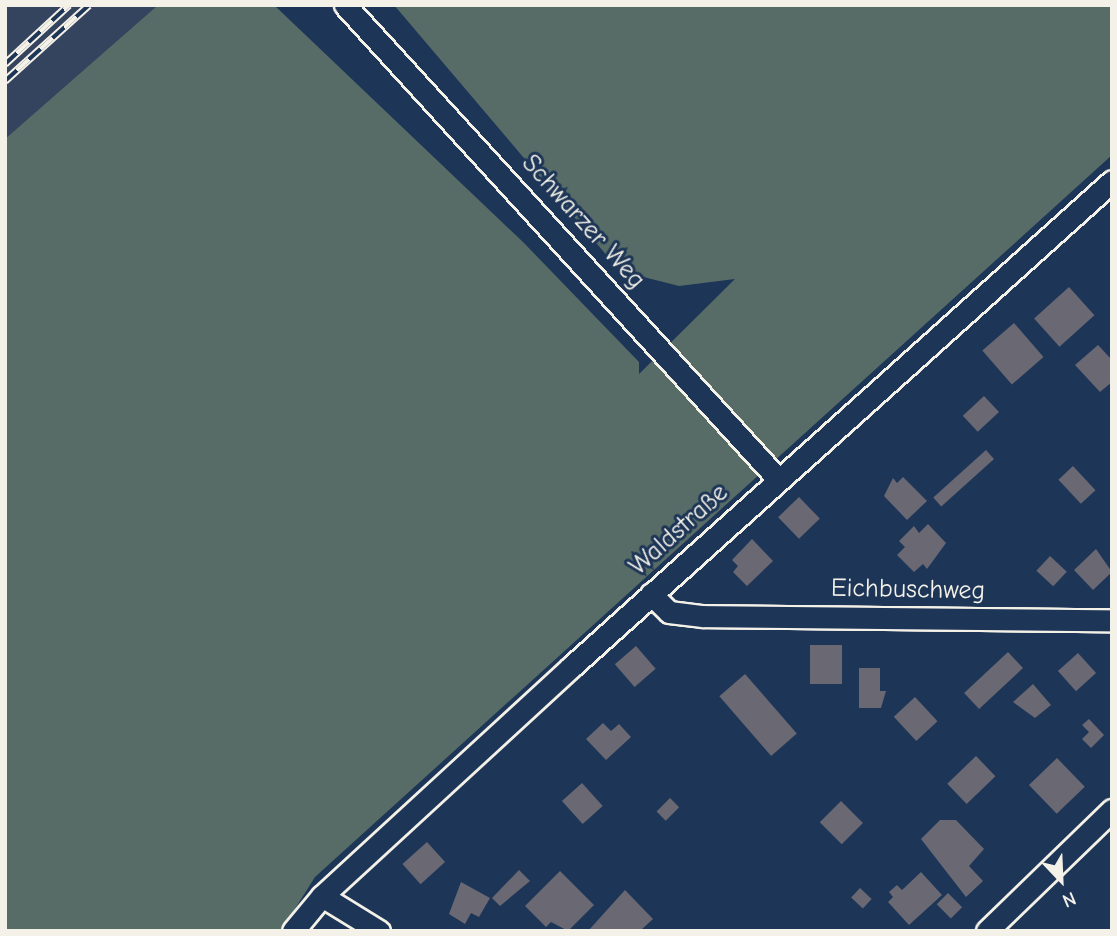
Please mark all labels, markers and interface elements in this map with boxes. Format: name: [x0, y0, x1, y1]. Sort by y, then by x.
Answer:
street label: Schwarzer Weg: [515, 148, 651, 296]
street label: Waldstraße: [623, 478, 735, 582]
street label: Eichbuschweg: [831, 573, 985, 607]
north arrow: [1026, 845, 1096, 915]
text: N: [1059, 887, 1079, 912]

